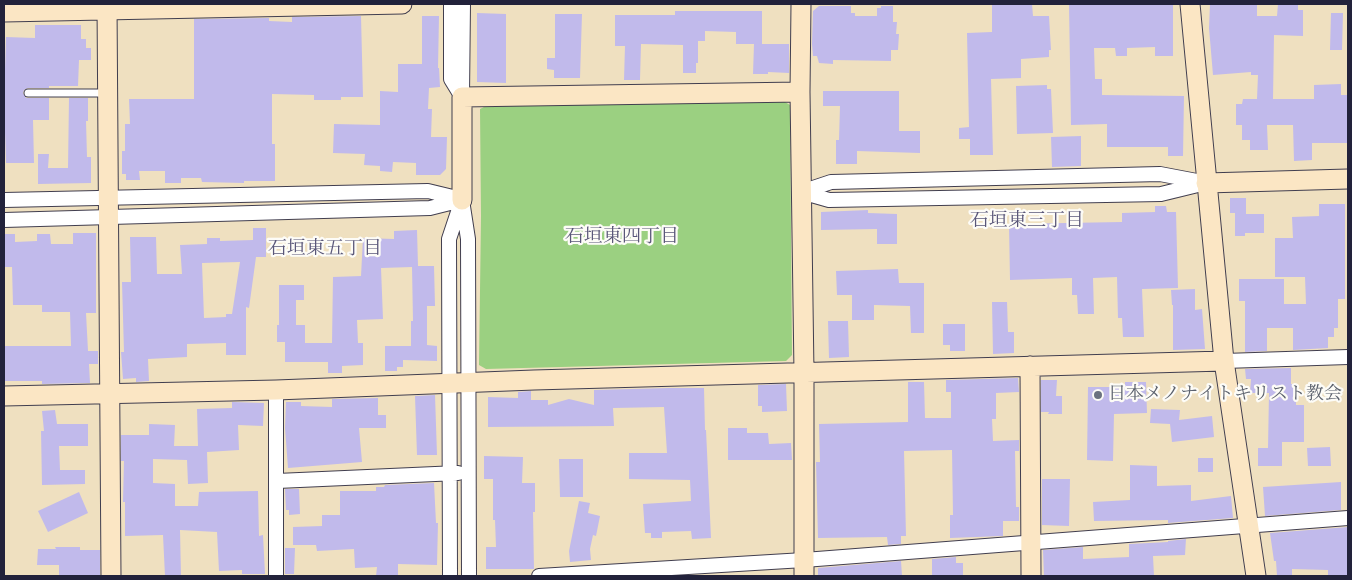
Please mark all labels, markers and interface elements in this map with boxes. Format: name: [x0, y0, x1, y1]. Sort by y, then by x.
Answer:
district label: 石垣東三丁目: [970, 210, 1084, 232]
district label: 石垣東四丁目: [565, 226, 679, 248]
district label: 石垣東五丁目: [268, 238, 382, 260]
place label: 日本メノナイトキリスト教会: [1108, 384, 1342, 406]
marker: 日本メノナイトキリスト教会: [1092, 389, 1104, 401]

